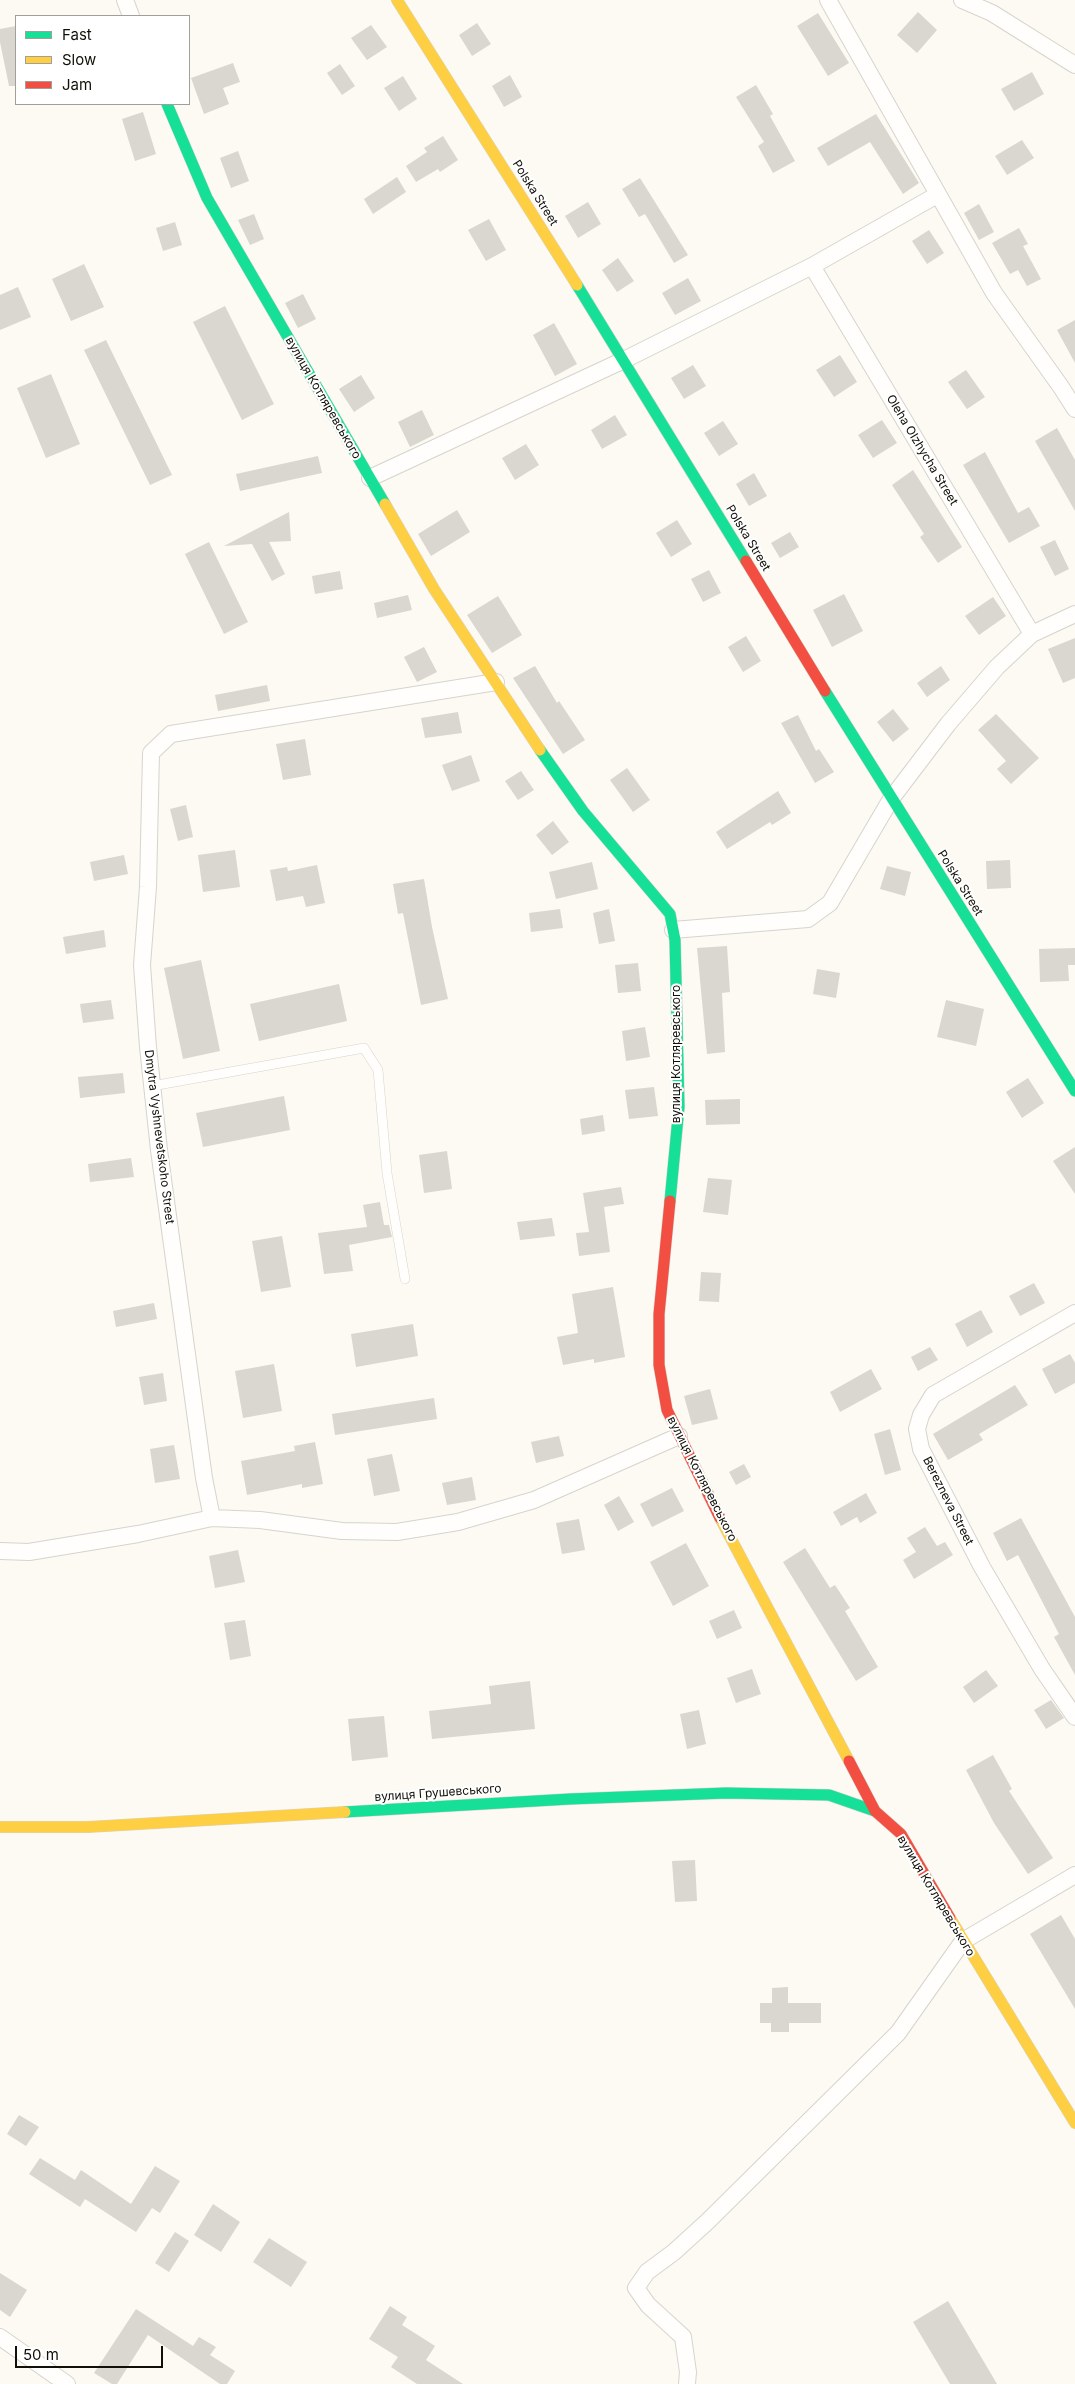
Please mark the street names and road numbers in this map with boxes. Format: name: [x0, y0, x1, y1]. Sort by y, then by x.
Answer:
street label: Polska Street: [509, 158, 561, 228]
street label: вулиця Котляревського: [282, 334, 364, 462]
street label: Oleha Olzhycha Street: [883, 392, 961, 508]
street label: Polska Street: [723, 502, 773, 574]
street label: Polska Street: [934, 848, 986, 918]
street label: вулиця Котляревського: [669, 985, 683, 1123]
street label: Dmytra Vyshnevetskoho Street: [141, 1049, 177, 1225]
street label: вулиця Котляревського: [664, 1414, 740, 1544]
street label: Berezneva Street: [920, 1454, 976, 1548]
street label: вулиця Грушевського: [374, 1781, 502, 1805]
street label: вулиця Котляревського: [894, 1833, 978, 1959]

